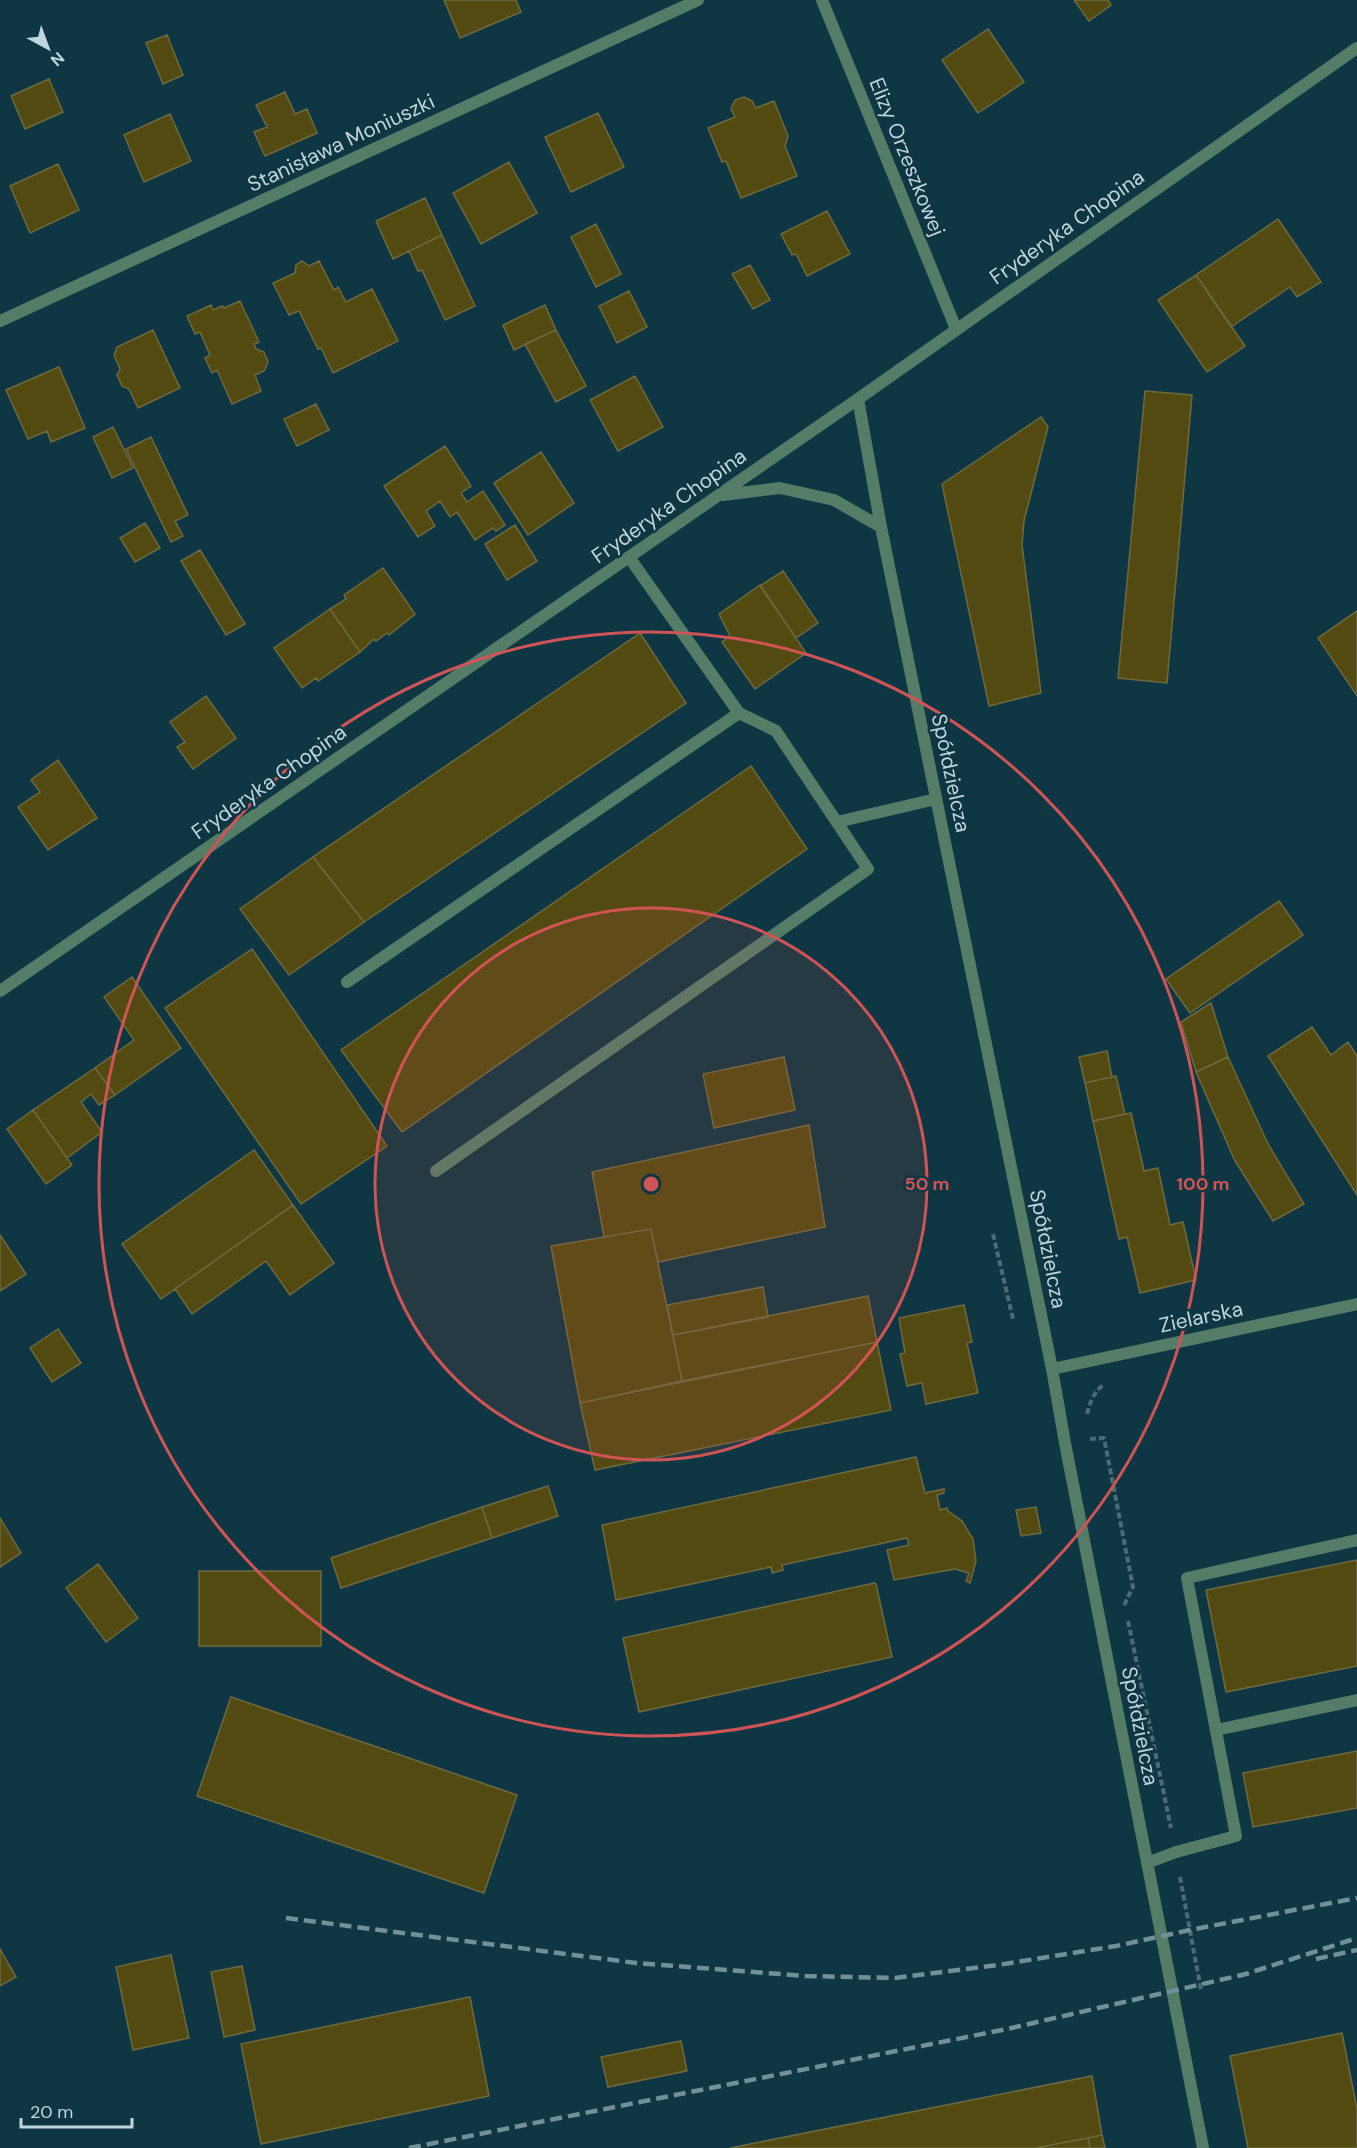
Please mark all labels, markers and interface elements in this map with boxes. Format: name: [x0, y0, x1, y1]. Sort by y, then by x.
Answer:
north arrow: [18, 18, 78, 78]
text: N: [46, 47, 69, 71]
street label: Elizy Orzeszkowej: [862, 74, 952, 240]
street label: Stanisława Moniuszki: [243, 87, 439, 199]
street label: Fryderyka Chopina: [984, 163, 1150, 291]
street label: Fryderyka Chopina: [586, 442, 752, 570]
street label: Spółdzielcza: [925, 711, 977, 835]
street label: Fryderyka Chopina: [186, 718, 352, 846]
text: 50 m: [904, 1172, 950, 1196]
text: 100 m: [1176, 1172, 1230, 1196]
centre of rings: [641, 1174, 661, 1194]
street label: Spółdzielcza: [1023, 1187, 1073, 1311]
street label: Zielarska: [1157, 1295, 1245, 1339]
street label: Spółdzielcza: [1115, 1664, 1165, 1788]
scale bar: [21, 2091, 132, 2129]
text: 20 m: [30, 2100, 73, 2124]

